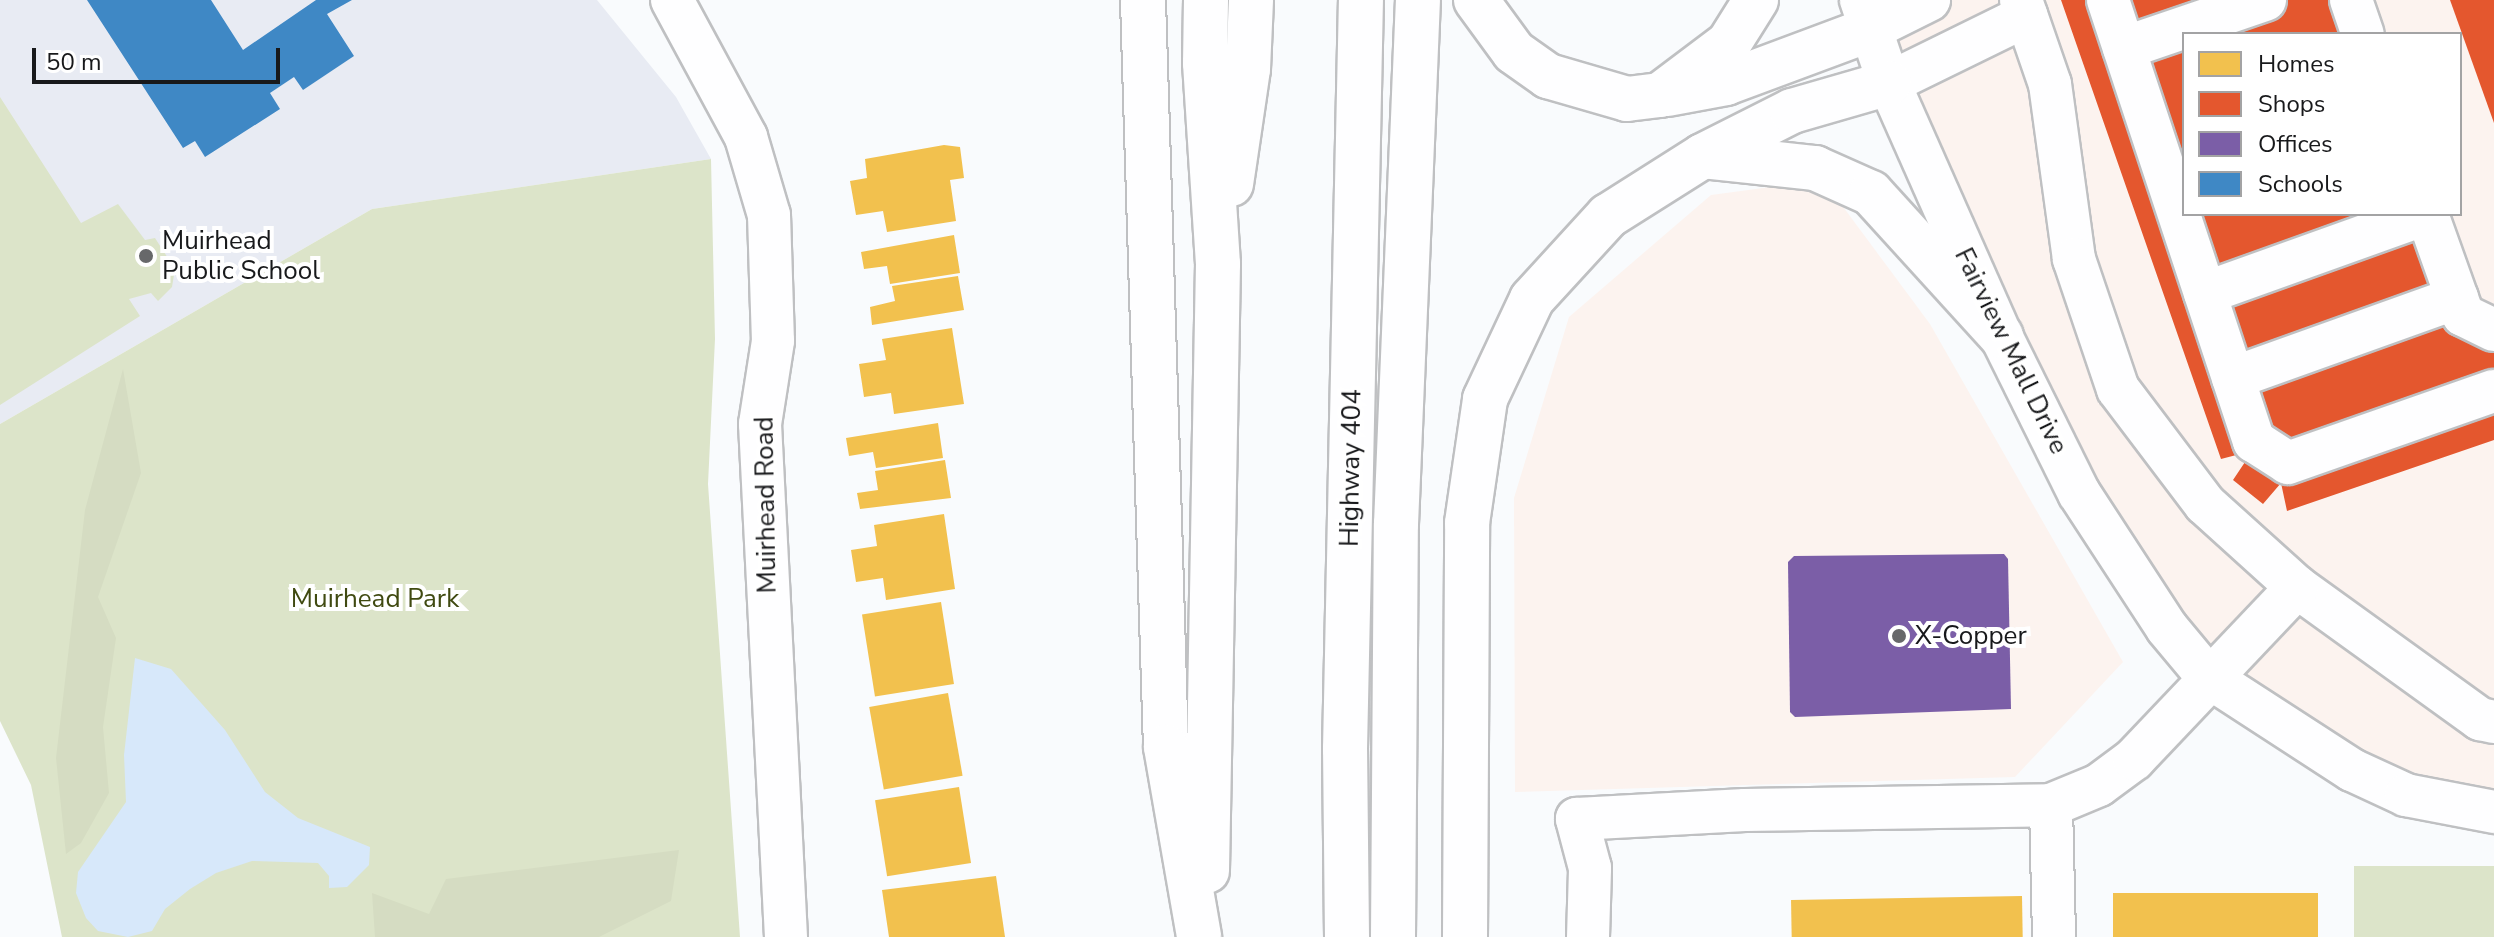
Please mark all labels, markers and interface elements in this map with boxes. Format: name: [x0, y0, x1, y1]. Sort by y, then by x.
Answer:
scale bar: [36, 32, 284, 82]
legend: [2182, 32, 2462, 216]
text: 50 m: [46, 46, 102, 78]
text: Homes: [2258, 48, 2334, 80]
text: Shops: [2258, 88, 2325, 120]
text: Offices: [2258, 128, 2333, 160]
text: Schools: [2258, 168, 2343, 200]
place label: Muirhead Public School: [162, 225, 320, 286]
street label: Fairview Mall Drive: [1948, 243, 2074, 459]
marker: Muirhead Public School: [137, 247, 155, 265]
street label: Highway 404: [1334, 389, 1368, 547]
street label: Muirhead Road: [749, 416, 783, 594]
park label: Muirhead Park: [291, 583, 459, 615]
place label: X-Copper: [1915, 620, 2027, 652]
marker: X-Copper: [1890, 627, 1908, 645]

